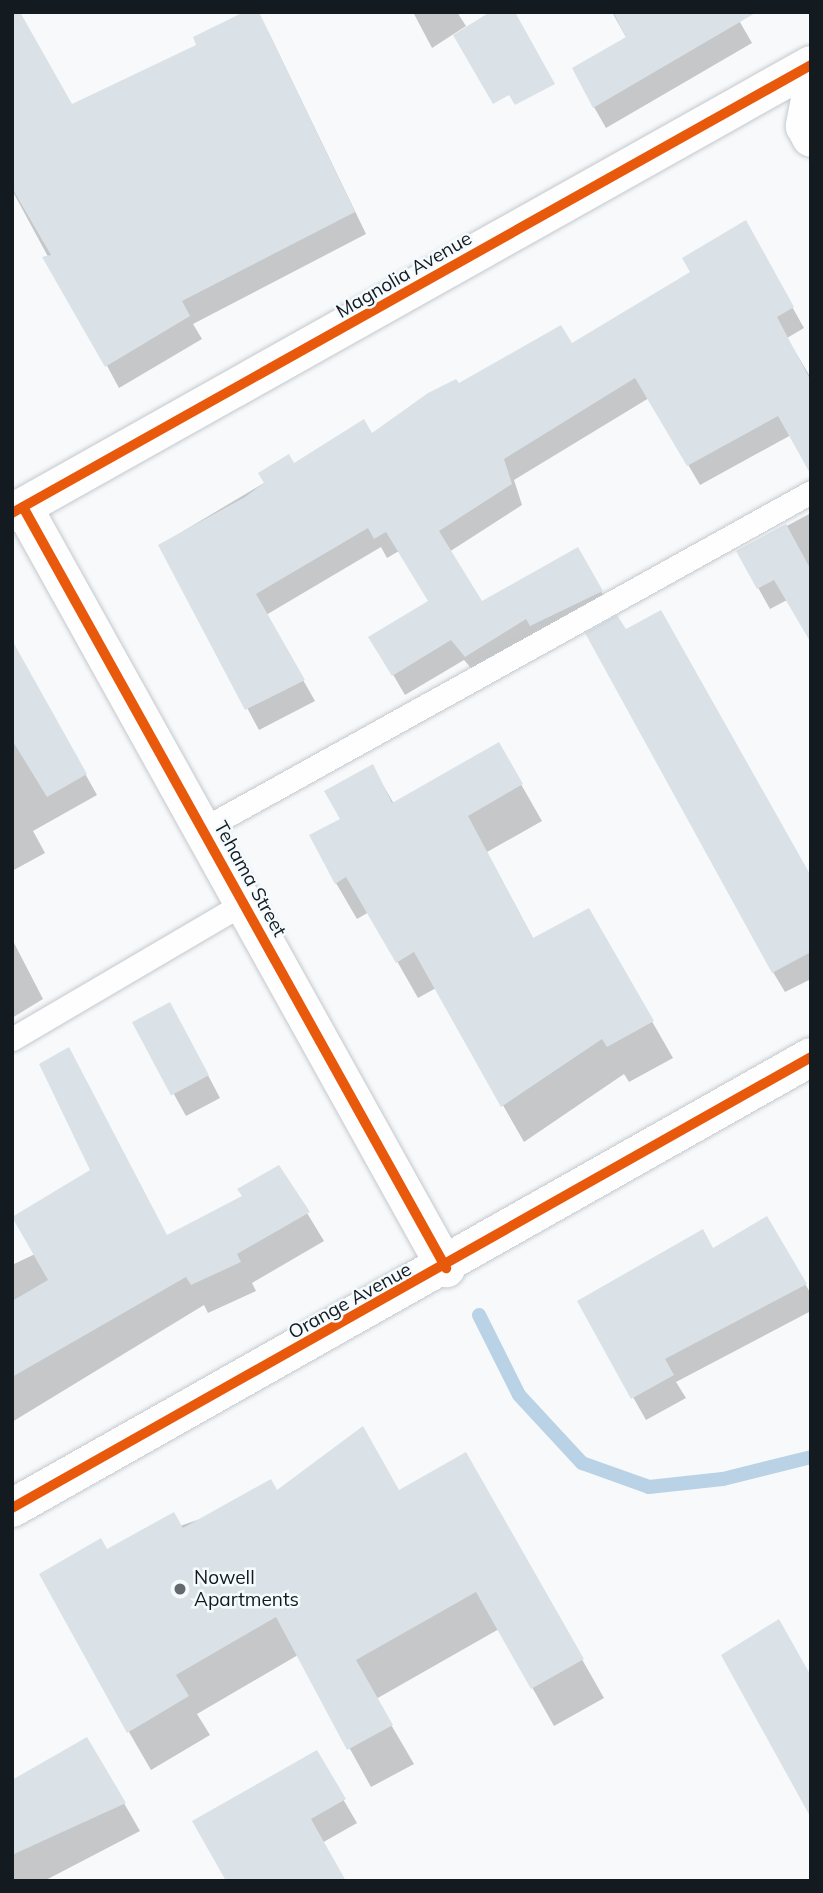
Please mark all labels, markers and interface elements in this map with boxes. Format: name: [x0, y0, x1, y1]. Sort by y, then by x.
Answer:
street label: Magnolia Avenue: [332, 227, 476, 323]
street label: Tehama Street: [209, 817, 291, 941]
street label: Orange Avenue: [285, 1258, 415, 1344]
place label: Nowell Apartments: [194, 1567, 299, 1611]
marker: Nowell Apartments: [172, 1581, 188, 1597]

